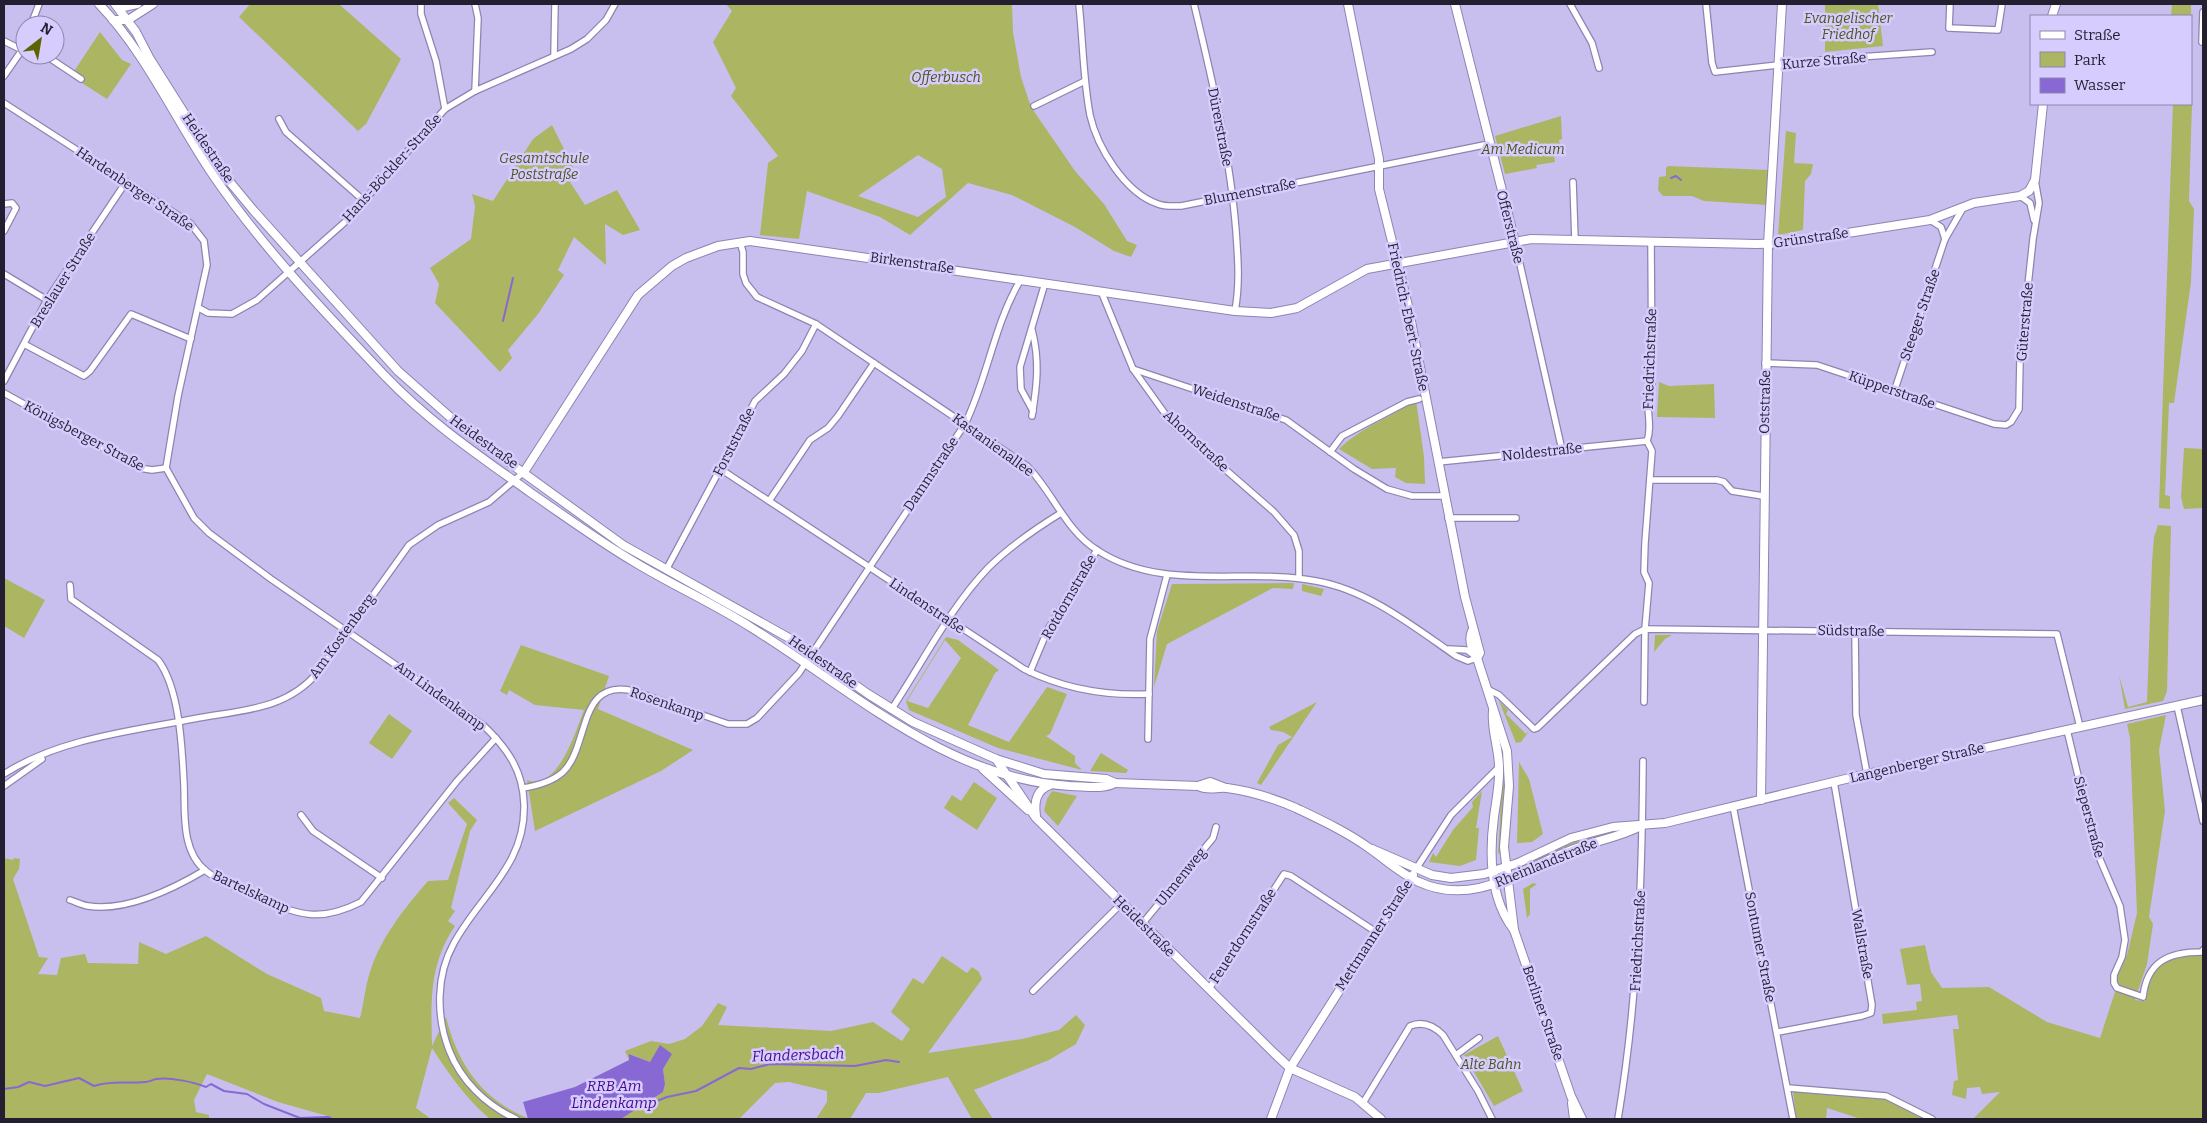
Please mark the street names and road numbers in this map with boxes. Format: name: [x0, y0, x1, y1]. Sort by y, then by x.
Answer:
street label: Kurze Straße: [1781, 49, 1867, 73]
street label: Dürerstraße: [1204, 86, 1236, 168]
street label: Heidestraße: [178, 110, 238, 186]
street label: Hans-Böckler-Straße: [339, 110, 445, 226]
street label: Hardenberger Straße: [73, 143, 197, 235]
street label: Blumenstraße: [1203, 175, 1297, 209]
street label: Offerstraße: [1493, 189, 1527, 265]
street label: Grünstraße: [1772, 224, 1850, 252]
street label: Breslauer Straße: [27, 229, 99, 331]
street label: Friedrich-Ebert-Straße: [1384, 241, 1432, 393]
street label: Birkenstraße: [869, 249, 955, 277]
street label: Steeger Straße: [1896, 267, 1944, 363]
street label: Güterstraße: [2013, 282, 2037, 362]
street label: Friedrichstraße: [1640, 308, 1660, 410]
street label: Küpperstraße: [1847, 367, 1937, 413]
street label: Oststraße: [1756, 370, 1774, 434]
street label: Weidenstraße: [1190, 381, 1282, 425]
street label: Königsberger Straße: [21, 397, 147, 475]
street label: Forststraße: [709, 405, 759, 479]
street label: Ahornstraße: [1160, 406, 1232, 476]
street label: Kastanienallee: [949, 410, 1037, 480]
street label: Heidestraße: [446, 411, 522, 473]
street label: Dammstraße: [900, 434, 962, 514]
street label: Noldestraße: [1501, 439, 1583, 465]
street label: Rotdornstraße: [1038, 552, 1100, 642]
street label: Lindenstraße: [886, 575, 968, 637]
street label: Am Kostenberg: [306, 590, 379, 682]
street label: Südstraße: [1817, 622, 1885, 640]
street label: Heidestraße: [785, 632, 861, 692]
street label: Am Lindenkamp: [391, 657, 489, 735]
street label: Rosenkamp: [628, 683, 706, 725]
street label: Langenberger Straße: [1848, 739, 1986, 787]
street label: Sieperstraße: [2070, 774, 2108, 860]
street label: Rheinlandstraße: [1492, 835, 1600, 891]
street label: Ulmenweg: [1152, 844, 1210, 910]
street label: Bartelskamp: [210, 867, 292, 917]
street label: Mettmanner Straße: [1332, 876, 1416, 994]
street label: Feuerdornstraße: [1206, 885, 1280, 987]
street label: Friedrichstraße: [1627, 890, 1649, 992]
street label: Sontumer Straße: [1741, 890, 1779, 1004]
street label: Heidestraße: [1110, 892, 1178, 960]
street label: Wallstraße: [1847, 908, 1877, 980]
street label: Berliner Straße: [1519, 963, 1567, 1063]

